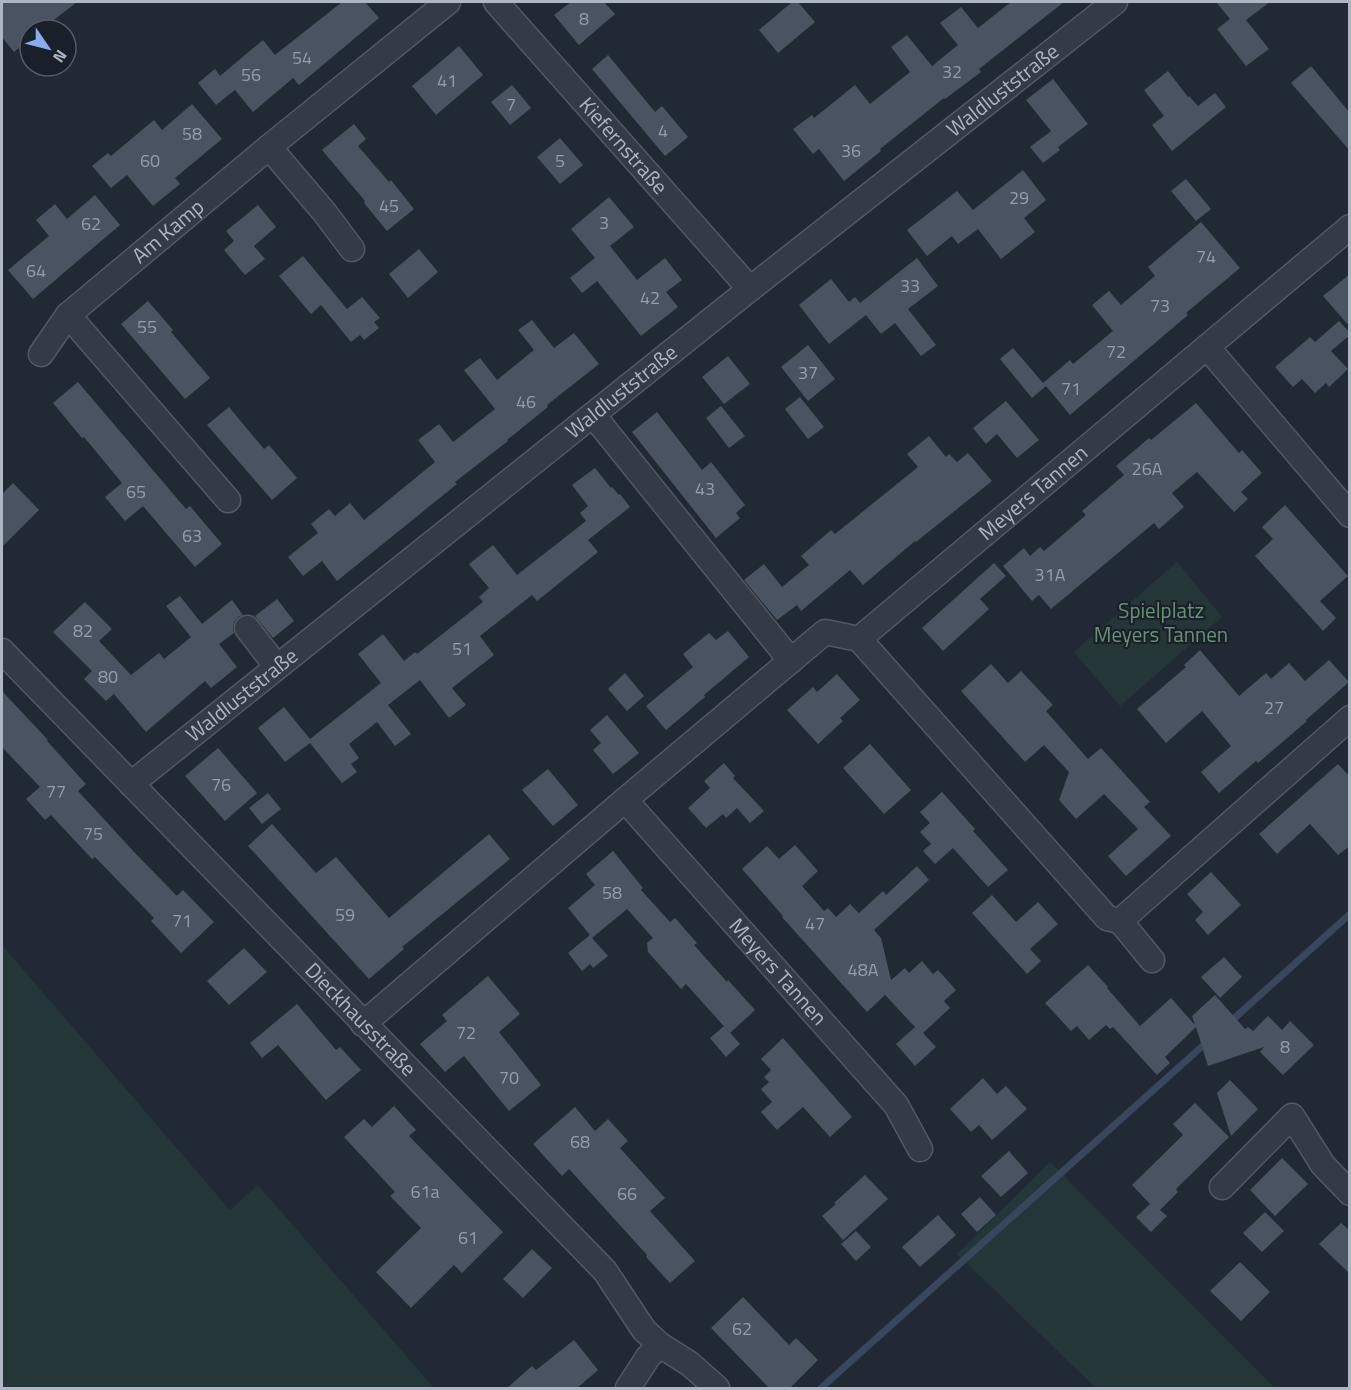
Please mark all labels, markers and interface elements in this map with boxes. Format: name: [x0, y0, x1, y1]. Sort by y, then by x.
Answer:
house number: 8: [579, 5, 589, 32]
north arrow: [18, 18, 78, 78]
street label: Waldluststraße: [939, 35, 1065, 144]
house number: 54: [292, 44, 312, 71]
text: N: [47, 45, 73, 68]
house number: 32: [942, 58, 962, 85]
house number: 56: [241, 61, 261, 88]
house number: 41: [437, 67, 457, 94]
street label: Kiefernstraße: [572, 89, 676, 201]
house number: 7: [506, 91, 516, 118]
house number: 4: [658, 117, 668, 144]
house number: 58: [182, 120, 202, 147]
house number: 36: [841, 137, 861, 164]
house number: 60: [140, 147, 160, 174]
house number: 5: [555, 147, 565, 174]
house number: 29: [1009, 184, 1029, 211]
street label: Am Kamp: [124, 191, 211, 270]
house number: 45: [379, 192, 399, 219]
house number: 3: [599, 209, 609, 236]
house number: 62: [81, 210, 101, 237]
house number: 74: [1196, 243, 1216, 270]
house number: 64: [26, 257, 46, 284]
house number: 33: [900, 272, 920, 299]
house number: 42: [640, 284, 660, 311]
house number: 73: [1150, 292, 1170, 319]
house number: 55: [137, 313, 157, 340]
street label: Waldluststraße: [558, 336, 684, 446]
house number: 72: [1106, 338, 1126, 365]
house number: 37: [798, 359, 818, 386]
house number: 71: [1061, 375, 1081, 402]
house number: 46: [516, 388, 536, 415]
street label: Meyers Tannen: [971, 437, 1094, 548]
house number: 26A: [1132, 455, 1163, 482]
house number: 43: [695, 475, 715, 502]
house number: 65: [126, 478, 146, 505]
house number: 63: [182, 522, 202, 549]
house number: 31A: [1035, 561, 1066, 588]
park label: Spielplatz Meyers Tannen: [1094, 594, 1228, 650]
house number: 82: [73, 617, 93, 644]
house number: 51: [452, 635, 472, 662]
street label: Waldluststraße: [178, 640, 304, 749]
house number: 80: [98, 663, 118, 690]
house number: 27: [1264, 694, 1284, 721]
house number: 76: [211, 771, 231, 798]
house number: 77: [46, 778, 66, 805]
house number: 75: [83, 820, 103, 847]
house number: 58: [602, 879, 622, 906]
house number: 59: [335, 901, 355, 928]
house number: 71: [172, 907, 192, 934]
street label: Meyers Tannen: [722, 910, 835, 1032]
house number: 47: [805, 910, 825, 937]
street label: Dieckhausstraße: [298, 954, 424, 1083]
house number: 48A: [848, 956, 879, 983]
house number: 72: [456, 1019, 476, 1046]
house number: 8: [1280, 1033, 1290, 1060]
house number: 70: [499, 1064, 519, 1091]
house number: 68: [570, 1128, 590, 1155]
house number: 61a: [410, 1178, 440, 1205]
house number: 66: [617, 1180, 637, 1207]
house number: 61: [458, 1224, 478, 1251]
house number: 62: [732, 1315, 752, 1342]

